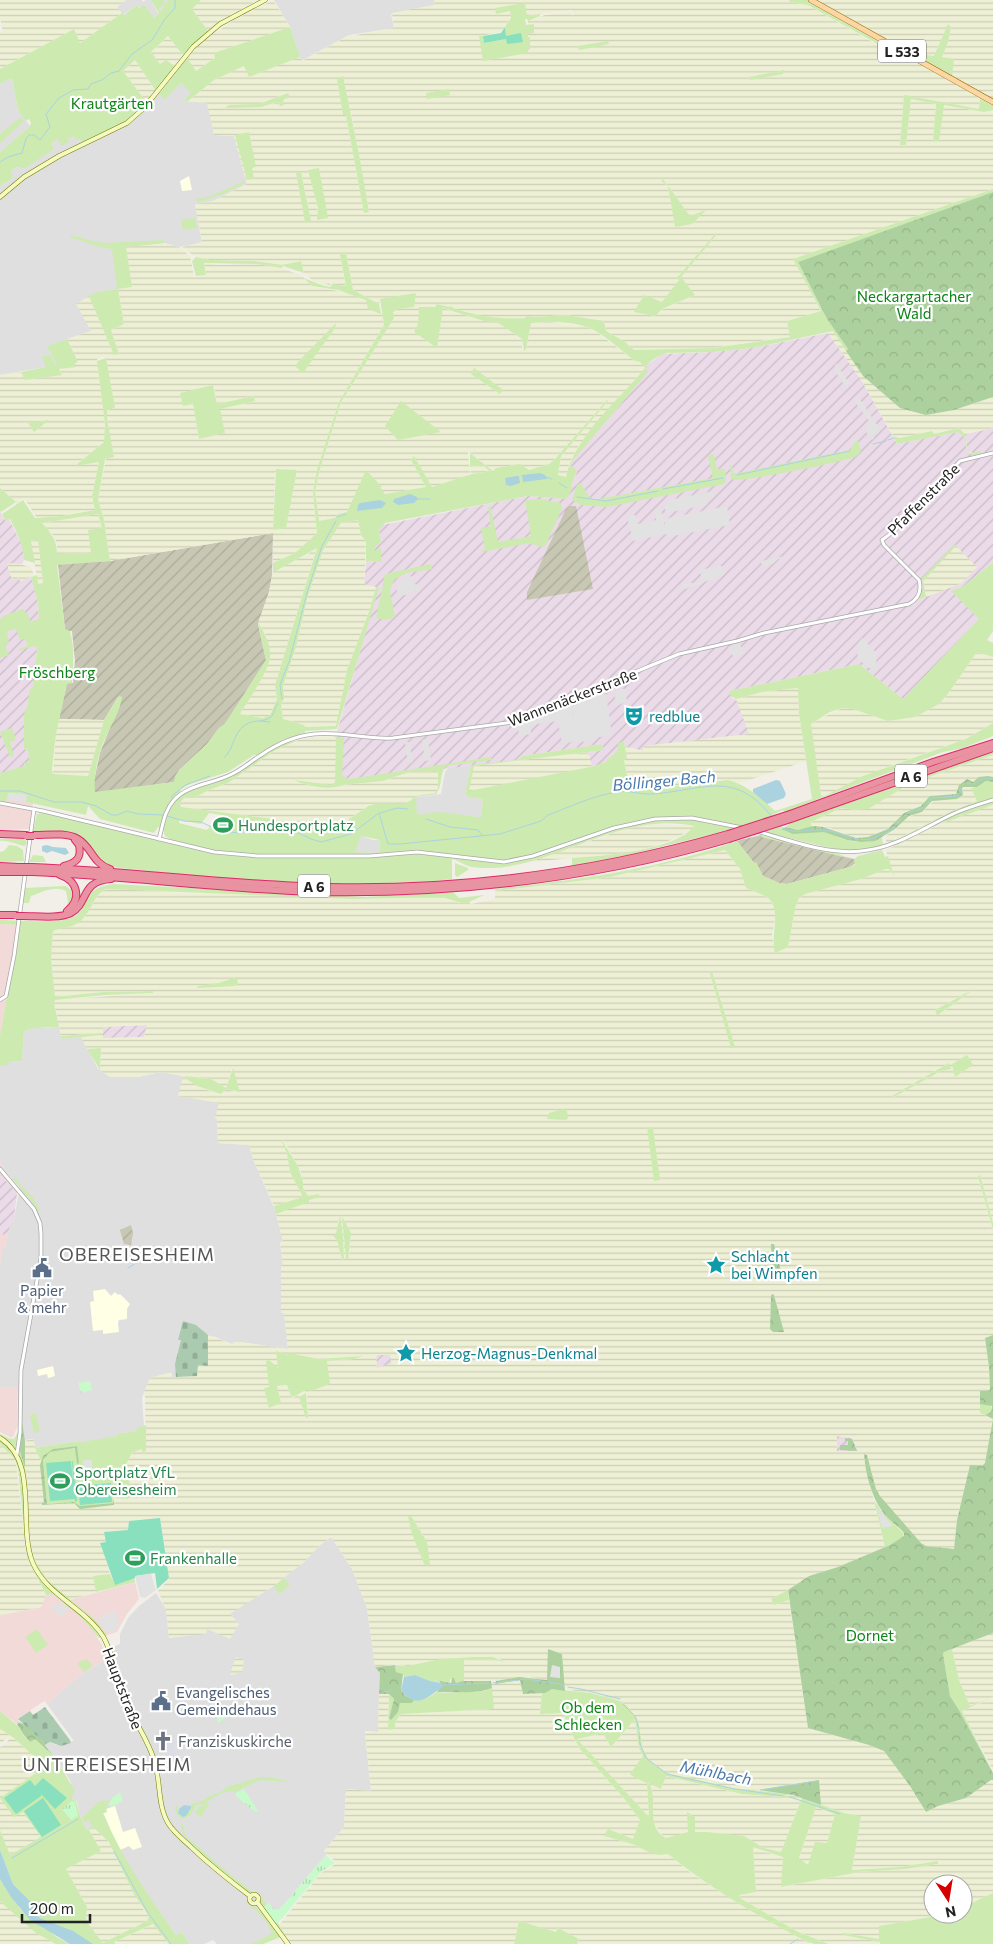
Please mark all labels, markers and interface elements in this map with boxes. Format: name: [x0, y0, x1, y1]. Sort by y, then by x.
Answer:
road number: L 533: [878, 40, 926, 62]
park label: Krautgärten: [71, 94, 153, 112]
park label: Neckargartacher Wald: [857, 287, 971, 322]
street label: Pfaffenstraße: [883, 459, 963, 539]
park label: Fröschberg: [19, 663, 95, 681]
street label: Wannenäckerstraße: [505, 664, 639, 730]
theatre icon: redblue: [623, 705, 645, 727]
place label: redblue: [649, 707, 700, 725]
road number: A 6: [895, 764, 927, 788]
water label: Böllinger Bach: [612, 766, 716, 794]
sports icon: Hundesportplatz: [212, 814, 234, 836]
place label: Hundesportplatz: [238, 816, 354, 834]
road number: A 6: [298, 874, 330, 898]
district label: OBEREISESHEIM: [59, 1243, 215, 1265]
place label: Schlacht bei Wimpfen: [731, 1247, 818, 1282]
place icon: Schlacht bei Wimpfen: [705, 1254, 727, 1276]
public building icon: Papier & mehr: [31, 1257, 53, 1279]
place label: Papier & mehr: [17, 1281, 67, 1316]
place icon: Herzog-Magnus-Denkmal: [395, 1342, 417, 1364]
place label: Herzog-Magnus-Denkmal: [421, 1344, 597, 1362]
place label: Sportplatz VfL Obereisesheim: [75, 1463, 177, 1498]
sports icon: Sportplatz VfL Obereisesheim: [49, 1470, 71, 1492]
sports icon: Frankenhalle: [124, 1547, 146, 1569]
place label: Frankenhalle: [150, 1549, 237, 1567]
park label: Dornet: [846, 1626, 894, 1644]
street label: Hauptstraße: [99, 1645, 147, 1731]
place label: Evangelisches Gemeindehaus: [176, 1683, 277, 1718]
public building icon: Evangelisches Gemeindehaus: [150, 1690, 172, 1712]
park label: Ob dem Schlecken: [554, 1698, 622, 1733]
church icon: Franziskuskirche: [152, 1730, 174, 1752]
place label: Franziskuskirche: [178, 1732, 292, 1750]
district label: UNTEREISESHEIM: [23, 1753, 191, 1775]
water label: Mühlbach: [679, 1756, 753, 1788]
north arrow: [923, 1874, 973, 1924]
scale bar: [22, 1892, 90, 1924]
text: 200 m: [30, 1899, 74, 1917]
text: N: [944, 1903, 958, 1922]

